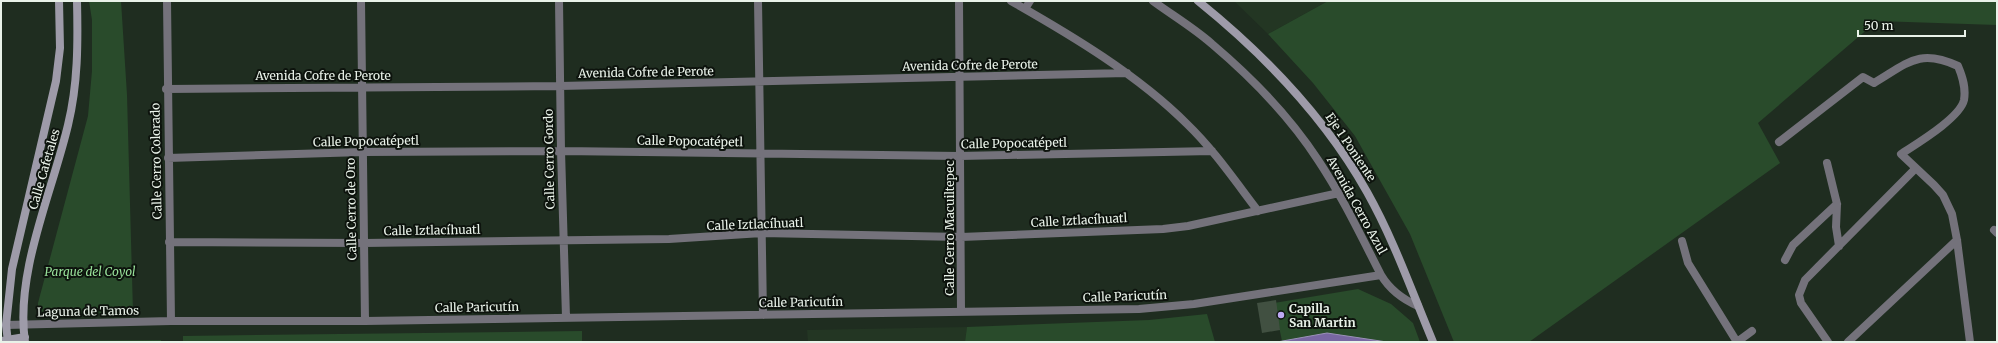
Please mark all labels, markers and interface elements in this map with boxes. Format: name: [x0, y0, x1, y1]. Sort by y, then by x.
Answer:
scale bar: [1858, 12, 1965, 38]
text: 50 m: [1864, 18, 1893, 33]
street label: Avenida Cofre de Perote: [901, 56, 1038, 74]
street label: Avenida Cofre de Perote: [577, 63, 714, 81]
street label: Avenida Cofre de Perote: [254, 68, 391, 83]
street label: Calle Cerro Colorado: [147, 103, 165, 219]
street label: Calle Cerro Gordo: [541, 109, 557, 209]
street label: Eje 1 Poniente: [1323, 110, 1379, 184]
street label: Calle Cafetales: [25, 127, 63, 211]
street label: Calle Popocatépetl: [313, 133, 419, 149]
street label: Calle Popocatépetl: [637, 133, 743, 149]
street label: Calle Popocatépetl: [961, 135, 1067, 151]
street label: Avenida Cerro Azul: [1323, 152, 1390, 257]
street label: Calle Cerro de Oro: [343, 158, 359, 260]
street label: Calle Cerro Macuiltepec: [942, 160, 957, 296]
street label: Calle Iztlacíhuatl: [1030, 210, 1128, 230]
street label: Calle Iztlacíhuatl: [706, 215, 804, 233]
street label: Calle Iztlacíhuatl: [384, 222, 481, 238]
park label: Parque del Coyol: [45, 264, 136, 279]
street label: Calle Paricutín: [1083, 287, 1167, 305]
street label: Calle Paricutín: [759, 294, 843, 310]
street label: Calle Paricutín: [435, 299, 519, 315]
place label: Capilla San Martin: [1289, 301, 1356, 330]
street label: Laguna de Tamos: [37, 303, 139, 319]
marker: Capilla San Martin: [1276, 310, 1286, 320]

